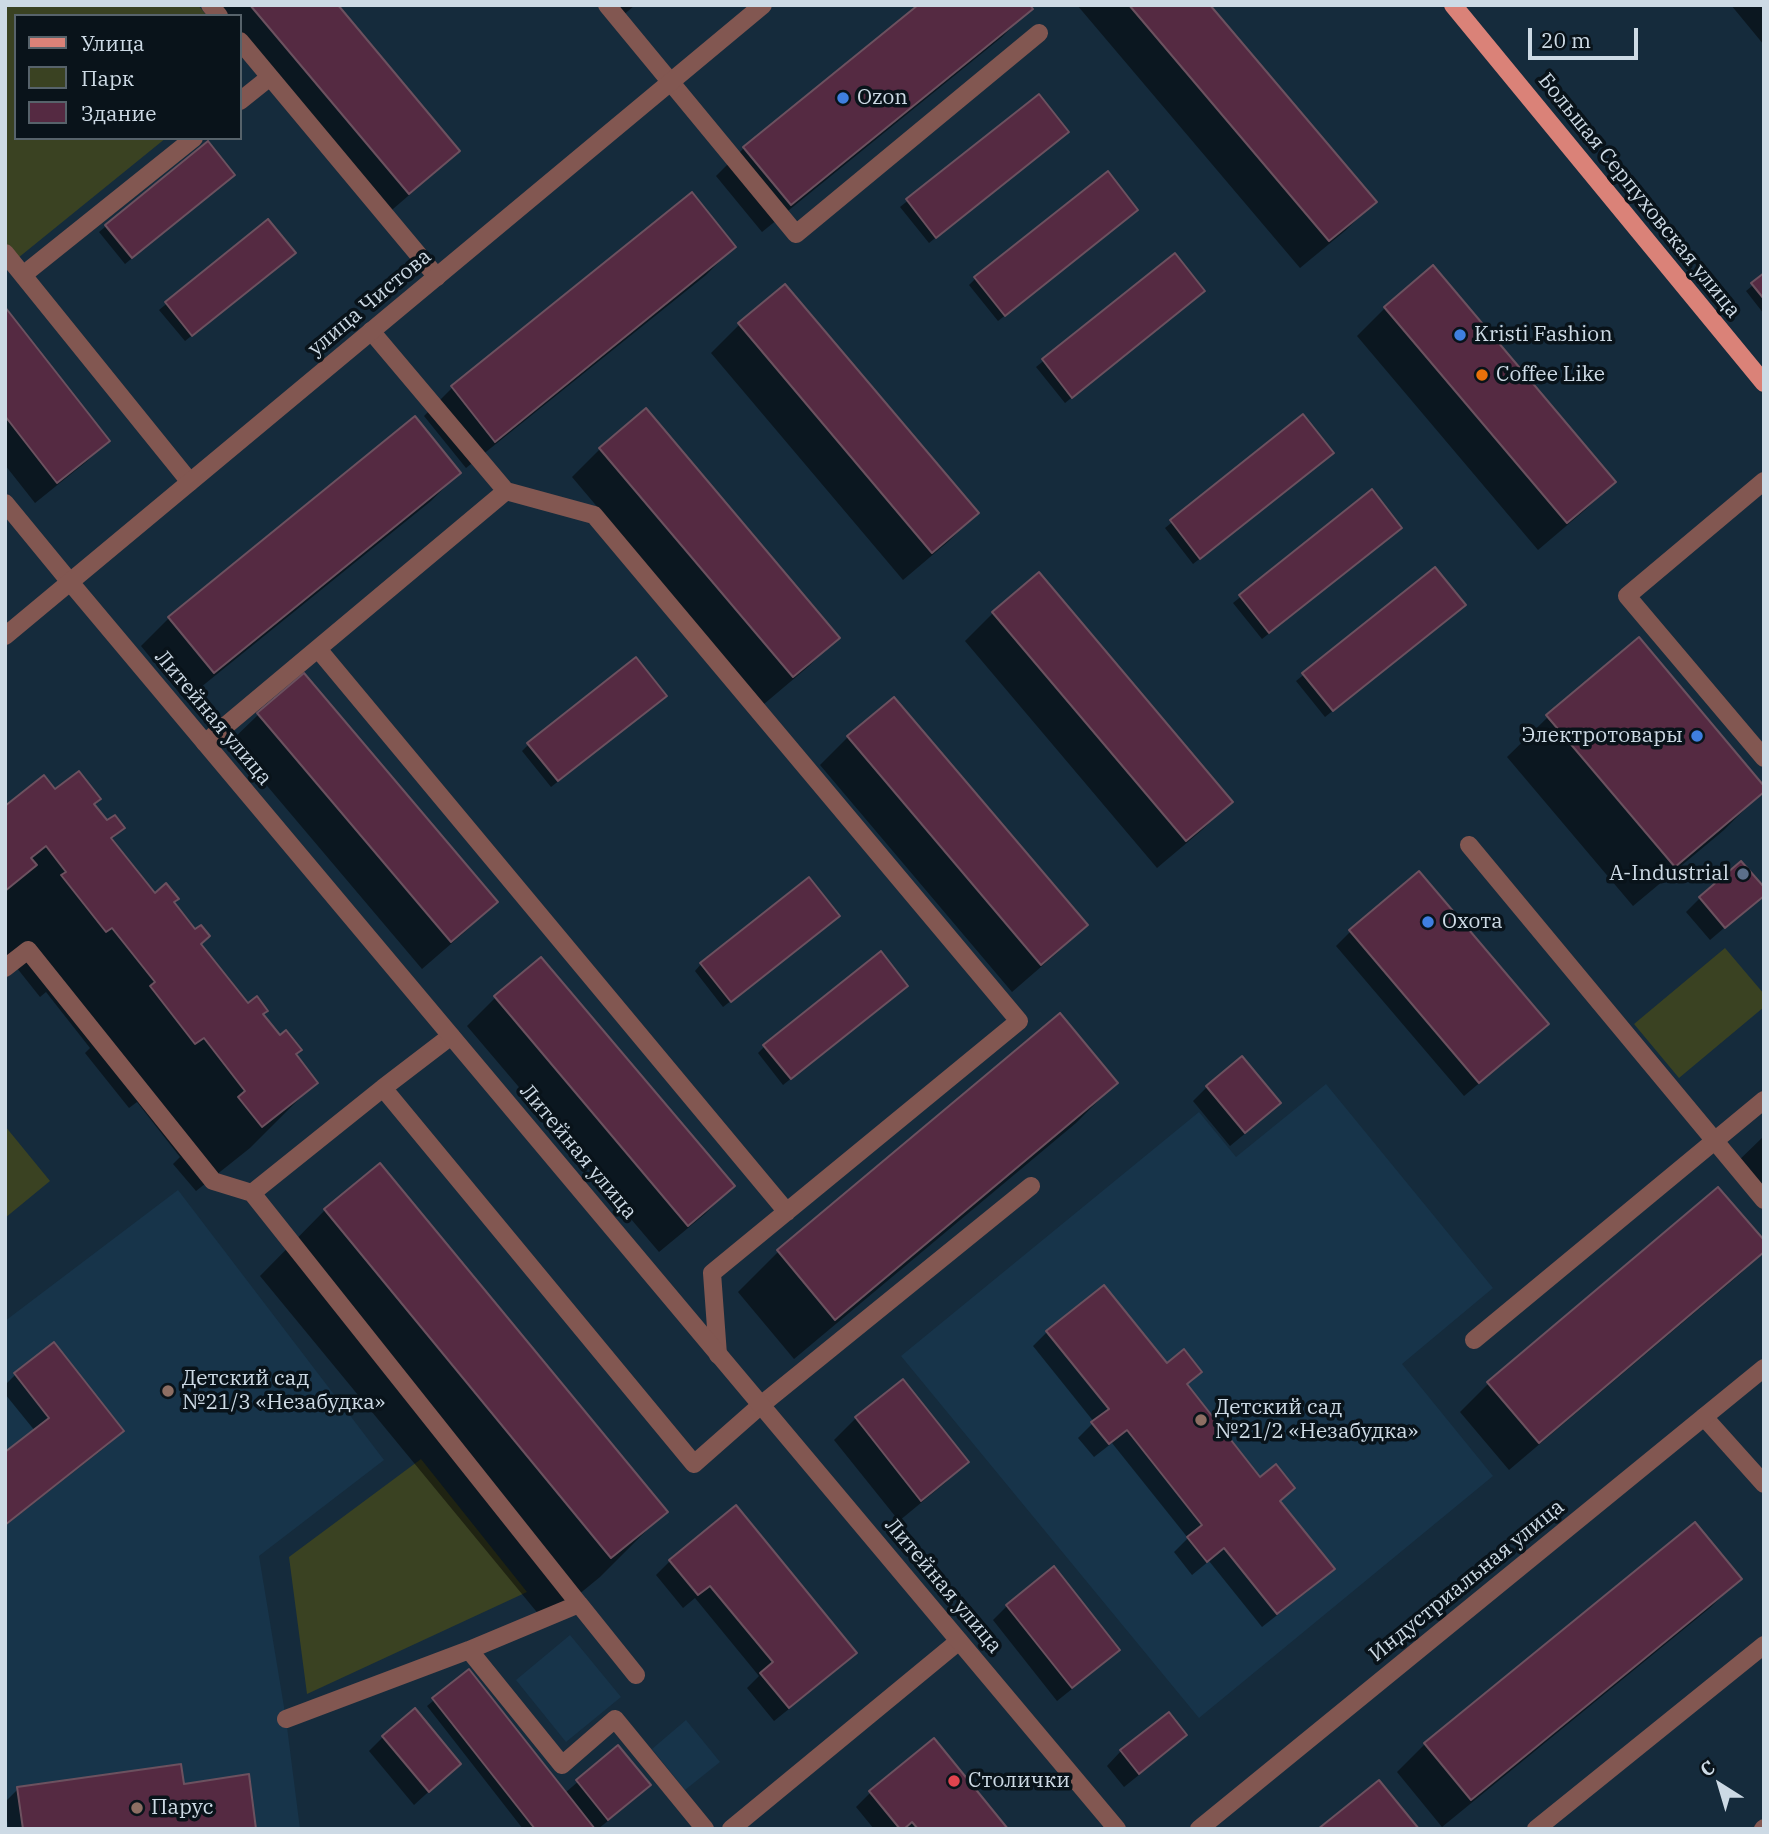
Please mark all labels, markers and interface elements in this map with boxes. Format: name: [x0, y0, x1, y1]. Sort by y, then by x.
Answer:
legend: [14, 14, 242, 140]
scale bar: [1531, 14, 1641, 58]
text: 20 m: [1541, 26, 1591, 54]
text: Улица: [81, 29, 145, 57]
text: Парк: [81, 64, 134, 92]
street label: Большая Серпуховская улица: [1532, 69, 1746, 323]
place label: Ozon: [857, 85, 908, 111]
marker: Ozon: [835, 90, 851, 106]
text: Здание: [81, 99, 156, 127]
street label: улица Чистова: [303, 244, 437, 362]
place label: Kristi Fashion: [1474, 322, 1613, 348]
marker: Kristi Fashion: [1452, 327, 1468, 343]
place label: Coffee Like: [1496, 362, 1605, 388]
marker: Coffee Like: [1474, 367, 1490, 383]
street label: Литейная улица: [149, 645, 277, 791]
place label: Электротовары: [1522, 723, 1683, 749]
marker: Электротовары: [1689, 728, 1705, 744]
place label: A-Industrial: [1609, 861, 1729, 887]
marker: A-Industrial: [1735, 866, 1751, 882]
place label: Охота: [1442, 909, 1503, 935]
marker: Охота: [1420, 914, 1436, 930]
street label: Литейная улица: [514, 1079, 642, 1225]
place label: Детский сад №21/3 «Незабудка»: [182, 1366, 385, 1416]
marker: Детский сад №21/3 «Незабудка»: [160, 1383, 176, 1399]
place label: Детский сад №21/2 «Незабудка»: [1215, 1395, 1418, 1445]
marker: Детский сад №21/2 «Незабудка»: [1193, 1412, 1209, 1428]
street label: Индустриальная улица: [1365, 1495, 1569, 1667]
street label: Литейная улица: [879, 1513, 1007, 1659]
north arrow: [1685, 1750, 1755, 1820]
text: С: [1695, 1755, 1720, 1782]
place label: Столички: [968, 1768, 1070, 1794]
marker: Столички: [946, 1773, 962, 1789]
place label: Парус: [151, 1795, 214, 1821]
marker: Парус: [129, 1800, 145, 1816]

